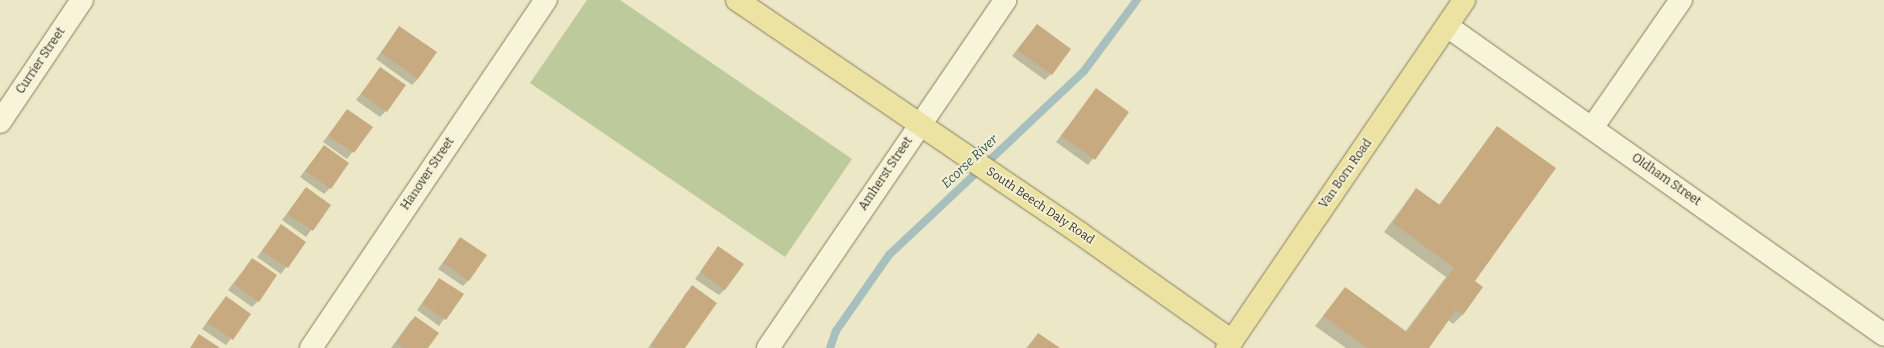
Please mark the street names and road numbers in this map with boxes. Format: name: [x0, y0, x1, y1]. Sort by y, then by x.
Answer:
street label: Currier Street: [14, 25, 68, 97]
street label: Hanover Street: [398, 135, 458, 213]
street label: Amherst Street: [856, 135, 916, 213]
street label: Van Born Road: [1317, 136, 1375, 212]
street label: Oldham Street: [1629, 151, 1703, 209]
street label: South Beech Daly Road: [983, 164, 1097, 248]

